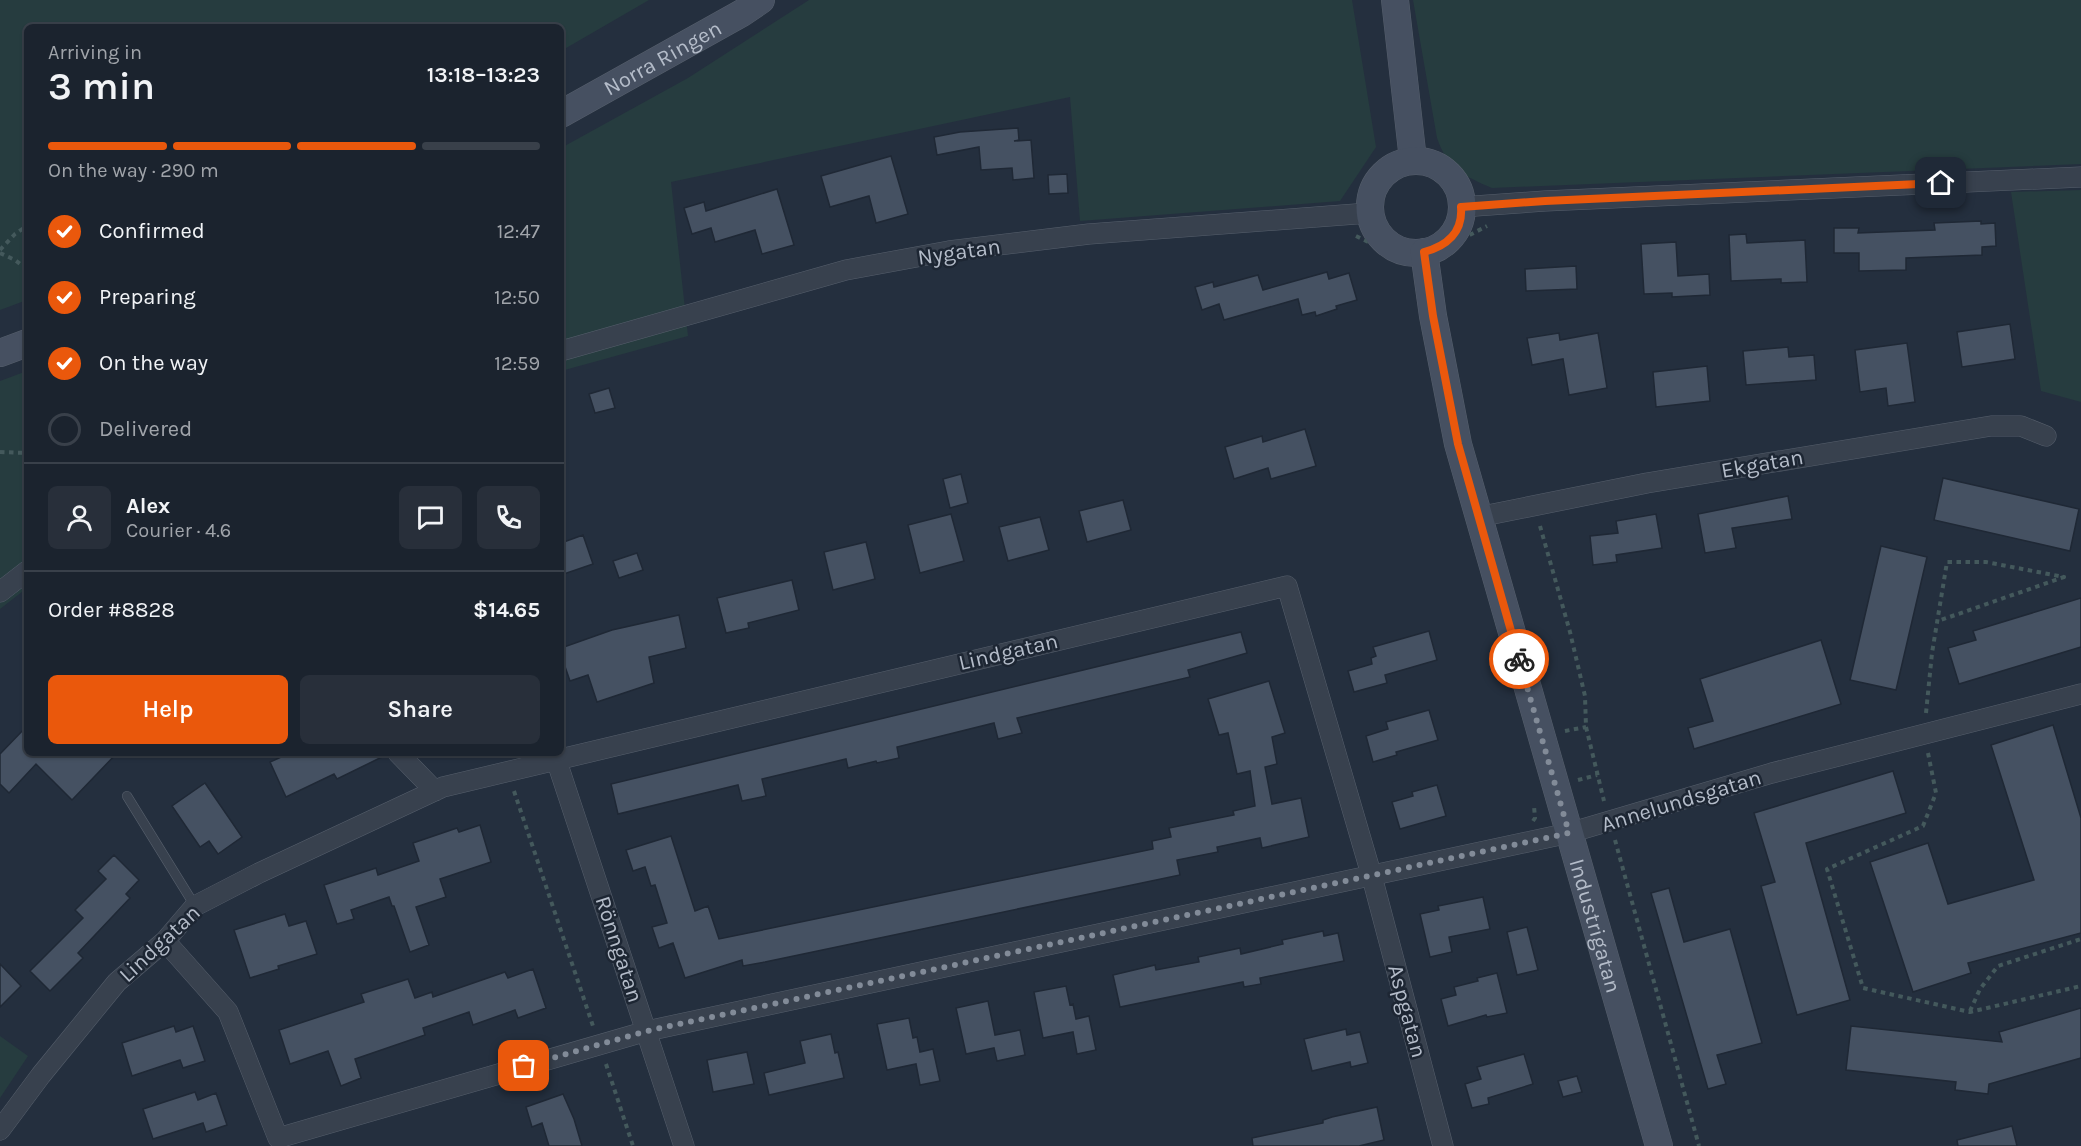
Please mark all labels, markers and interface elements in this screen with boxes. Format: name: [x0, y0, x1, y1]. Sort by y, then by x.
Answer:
street label: Norra Ringen: [599, 15, 726, 102]
text: Arriving in: [48, 41, 142, 64]
text: 13:18–13:23: [427, 62, 540, 88]
text: 3 min: [48, 63, 155, 109]
pin: [1915, 157, 1966, 208]
text: On the way · 290 m: [48, 159, 219, 182]
icon: home: [1924, 166, 1957, 199]
icon: check: [48, 215, 81, 248]
text: Confirmed: [99, 218, 205, 244]
text: 12:47: [497, 220, 540, 243]
street label: Nygatan: [916, 233, 1002, 271]
icon: check: [48, 281, 81, 314]
text: Preparing: [99, 284, 196, 310]
text: 12:50: [494, 286, 540, 309]
icon: check: [48, 347, 81, 380]
text: On the way: [99, 350, 208, 376]
text: 12:59: [494, 352, 540, 375]
text: Delivered: [99, 416, 192, 442]
street label: Ekgatan: [1719, 444, 1805, 484]
button: person: [48, 486, 111, 549]
button: chat: [399, 486, 462, 549]
button: phone: [477, 486, 540, 549]
text: Alex: [126, 493, 170, 519]
text: Courier · 4.6: [126, 519, 231, 542]
text: Order #8828: [48, 597, 175, 623]
text: $14.65: [473, 597, 540, 623]
street label: Lindgatan: [956, 628, 1061, 676]
courier: [1489, 629, 1549, 689]
icon: bike: [1503, 643, 1536, 676]
button: Help: [48, 675, 288, 744]
button: Share: [300, 675, 540, 744]
street label: Annelundsgatan: [1598, 764, 1764, 838]
street label: Industrigatan: [1563, 856, 1626, 996]
street label: Rönngatan: [590, 893, 648, 1006]
street label: Lindgatan: [114, 900, 206, 988]
street label: Aspgatan: [1382, 962, 1432, 1061]
pin: [498, 1040, 549, 1091]
icon: bag: [507, 1049, 540, 1082]

